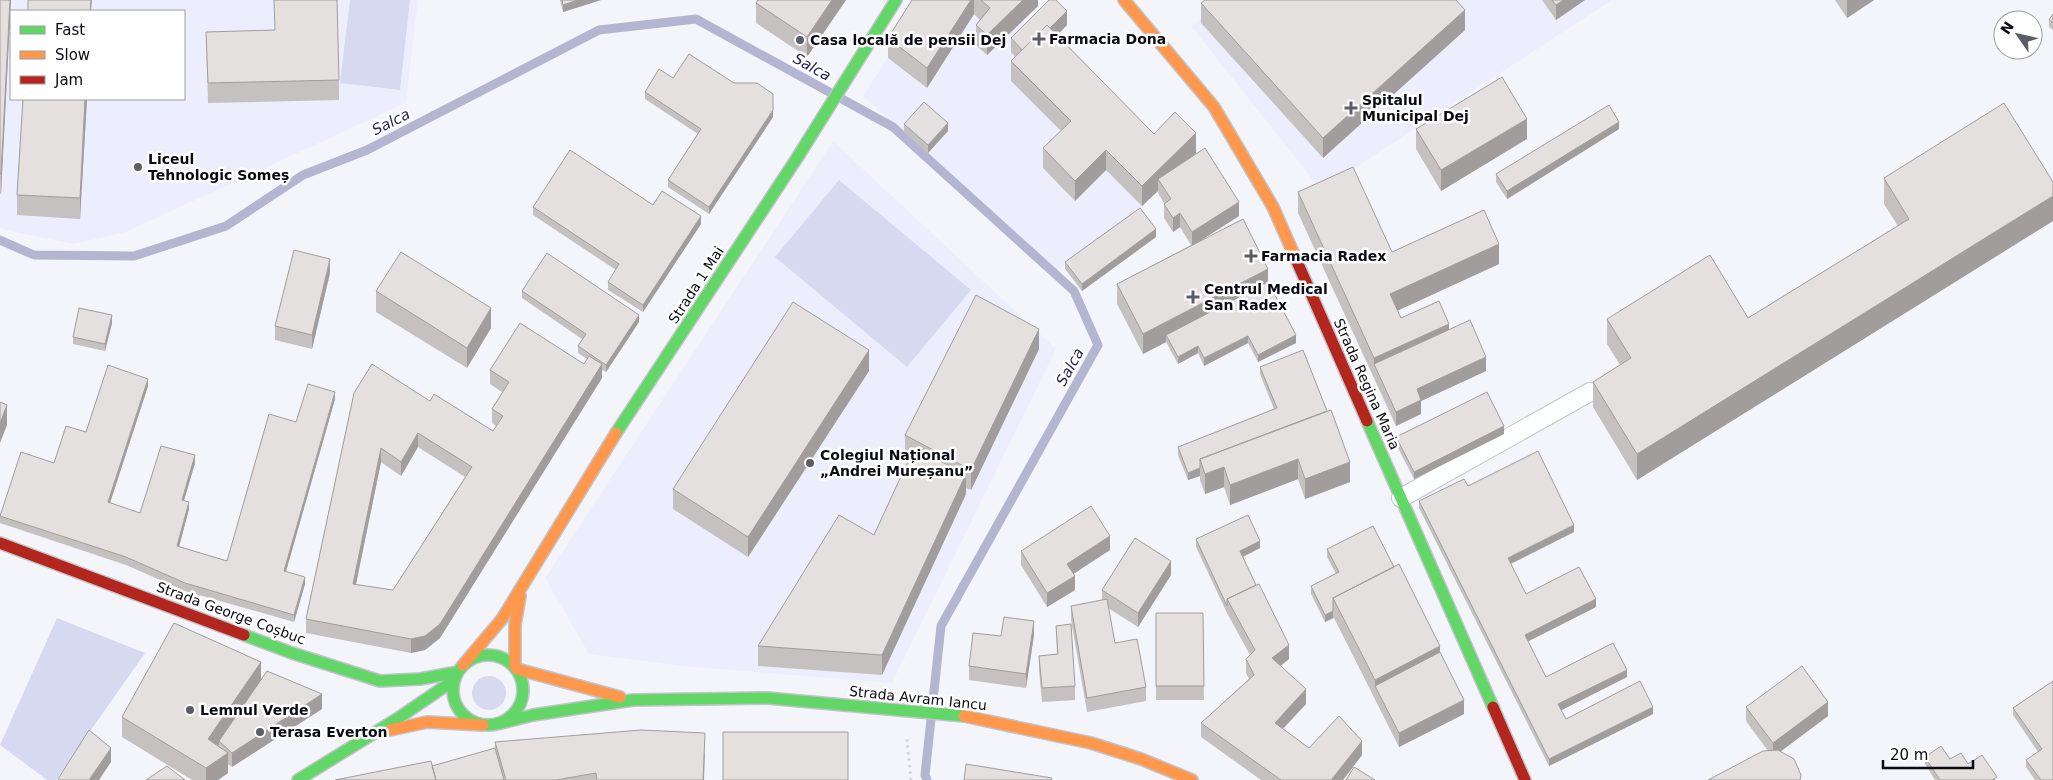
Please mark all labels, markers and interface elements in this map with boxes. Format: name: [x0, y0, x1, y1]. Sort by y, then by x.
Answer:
legend: [10, 10, 185, 100]
north arrow: [1993, 10, 2043, 60]
text: N: [1997, 18, 2017, 37]
text: Fast: [55, 21, 85, 39]
place label: Farmacia Dona: [1049, 31, 1166, 47]
place label: Casa locală de pensii Dej: [810, 32, 1006, 48]
marker: Farmacia Dona: [1033, 33, 1045, 45]
marker: Casa locală de pensii Dej: [794, 34, 806, 46]
text: Slow: [55, 46, 90, 64]
water label: Salca: [790, 49, 834, 85]
text: Jam: [54, 71, 83, 89]
place label: Spitalul Municipal Dej: [1362, 92, 1469, 124]
marker: Spitalul Municipal Dej: [1344, 101, 1358, 115]
water label: Salca: [369, 105, 413, 139]
place label: Liceul Tehnologic Someș: [148, 151, 289, 184]
marker: Liceul Tehnologic Someș: [132, 161, 144, 173]
street label: Strada 1 Mai: [665, 244, 727, 326]
place label: Farmacia Radex: [1261, 248, 1386, 264]
marker: Farmacia Radex: [1245, 250, 1257, 262]
place label: Centrul Medical San Radex: [1204, 281, 1328, 313]
marker: Centrul Medical San Radex: [1186, 290, 1200, 304]
street label: Strada Regina Maria: [1331, 316, 1403, 452]
water label: Salca: [1052, 345, 1088, 389]
place label: Colegiul Național „Andrei Mureșanu”: [820, 447, 973, 480]
marker: Colegiul Național „Andrei Mureșanu”: [804, 457, 816, 469]
street label: Strada George Coșbuc: [154, 579, 308, 648]
street label: Strada Avram Iancu: [848, 683, 988, 713]
place label: Lemnul Verde: [200, 702, 309, 718]
marker: Lemnul Verde: [184, 704, 196, 716]
place label: Terasa Everton: [270, 724, 388, 740]
marker: Terasa Everton: [254, 726, 266, 738]
scale bar: [1883, 738, 1973, 770]
text: 20 m: [1890, 746, 1928, 764]

